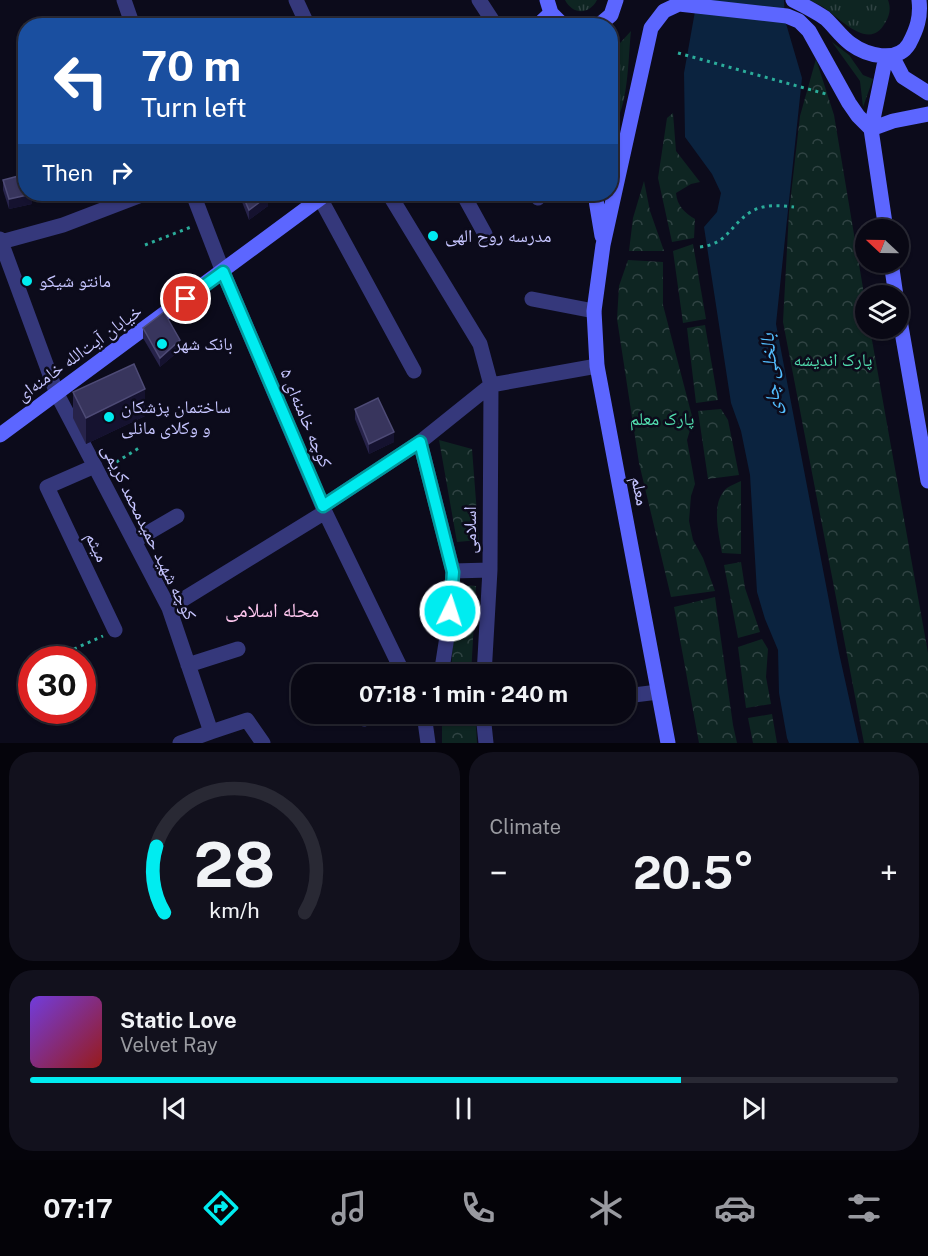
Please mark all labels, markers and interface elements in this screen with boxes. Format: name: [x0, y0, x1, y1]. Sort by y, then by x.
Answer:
text: 70 m: [141, 41, 241, 90]
icon: left: [42, 42, 120, 120]
text: Turn left: [141, 91, 247, 123]
icon: right: [105, 156, 138, 189]
text: Then: [42, 160, 93, 186]
north arrow: [855, 219, 909, 273]
map controls: [855, 219, 909, 339]
place label: مدرسه روح الهی: [445, 225, 552, 248]
marker: مدرسه روح الهی: [426, 229, 440, 243]
place label: مانتو شیکو: [39, 270, 111, 291]
pin: [160, 273, 211, 324]
marker: مانتو شیکو: [20, 274, 34, 288]
icon: arrive: [169, 282, 202, 315]
button: layers: [855, 285, 909, 339]
street label: خیابان آیت‌الله خامنه‌ای: [12, 300, 146, 406]
water label: بالخلی چای: [754, 332, 787, 416]
place label: بانک شهر: [173, 333, 233, 355]
marker: بانک شهر: [155, 337, 169, 351]
park label: پارک اندیشه: [793, 349, 873, 371]
street label: کوچه خامنه‌ای ۵: [275, 365, 337, 471]
place label: ساختمان پزشکان و وکلای مانلی: [121, 396, 231, 439]
park label: پارک معلم: [630, 408, 694, 431]
marker: ساختمان پزشکان و وکلای مانلی: [102, 410, 116, 424]
street label: کوچه شهید حمیدمحمد کریمی: [97, 440, 201, 624]
street label: معلم: [625, 474, 654, 508]
street label: اسلامی: [459, 506, 481, 554]
street label: میثم: [80, 528, 113, 566]
position arrow: [418, 579, 482, 643]
district label: محله اسلامی: [225, 598, 319, 622]
speed limit sign: 30: [18, 646, 96, 724]
text: 07:18 · 1 min · 240 m: [359, 681, 568, 707]
text: Climate: [490, 815, 561, 839]
text: 28: [194, 828, 275, 901]
text: 20.5°: [633, 846, 754, 899]
text: −: [490, 854, 508, 892]
text: +: [880, 854, 898, 892]
text: km/h: [209, 899, 259, 924]
text: Static Love: [120, 1007, 237, 1033]
text: Velvet Ray: [120, 1033, 218, 1057]
icon: previous: [158, 1092, 191, 1125]
icon: pause: [447, 1092, 480, 1125]
icon: next: [737, 1092, 770, 1125]
icon: directions: [200, 1187, 242, 1229]
icon: music: [328, 1187, 370, 1229]
icon: phone: [457, 1187, 499, 1229]
icon: climate: [585, 1187, 627, 1229]
icon: car: [714, 1187, 756, 1229]
icon: filters: [843, 1187, 885, 1229]
text: 07:17: [43, 1192, 113, 1224]

